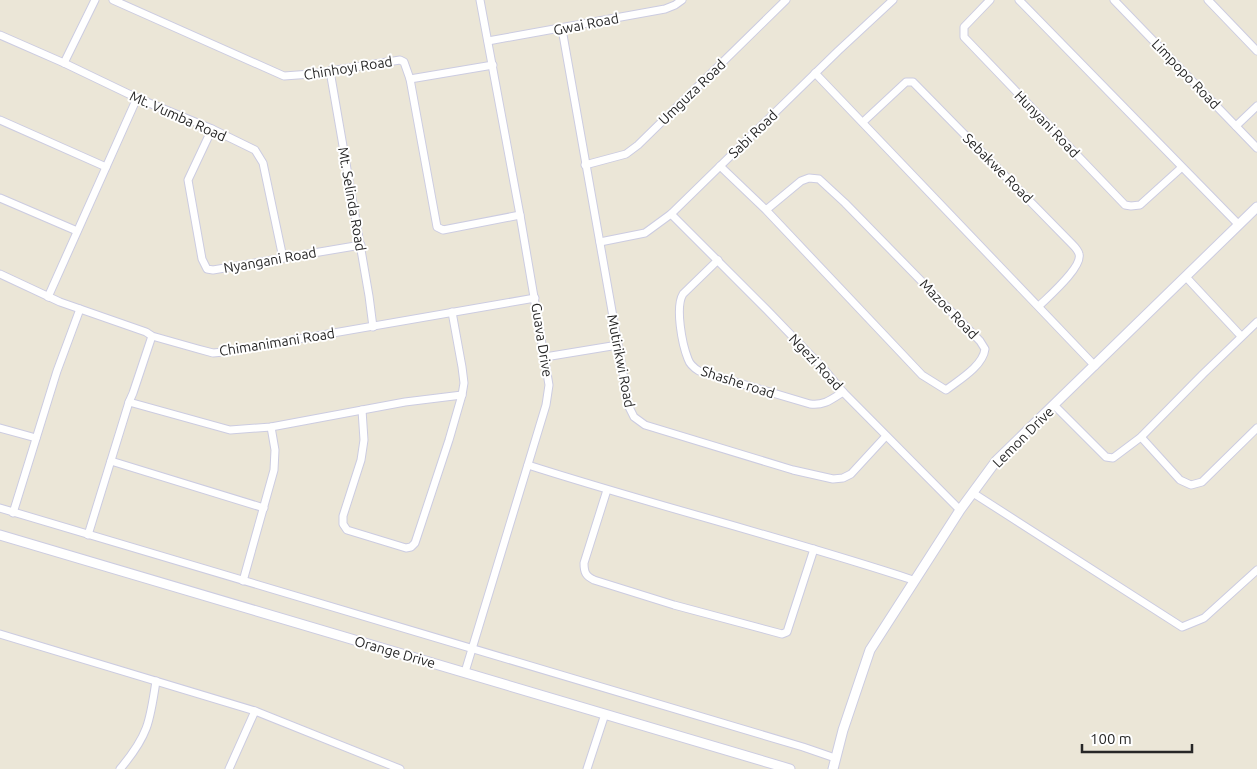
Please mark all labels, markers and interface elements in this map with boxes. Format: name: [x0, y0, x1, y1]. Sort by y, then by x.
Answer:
street label: Gwai Road: [552, 10, 620, 38]
street label: Limpopo Road: [1149, 36, 1223, 112]
street label: Chinhoyi Road: [302, 53, 394, 83]
street label: Umguza Road: [655, 56, 729, 128]
street label: Hunyani Road: [1011, 87, 1083, 161]
street label: Mt. Vumba Road: [127, 88, 229, 144]
street label: Sabi Road: [725, 107, 781, 161]
street label: Sebakwe Road: [960, 130, 1036, 206]
street label: Mt. Selinda Road: [335, 146, 369, 252]
street label: Nyangani Road: [222, 244, 318, 276]
street label: Mazoe Road: [916, 276, 982, 342]
street label: Guava Drive: [528, 302, 556, 378]
street label: Mutirikwi Road: [604, 313, 638, 409]
street label: Chimanimani Road: [218, 325, 336, 359]
street label: Ngezi Road: [786, 331, 846, 393]
street label: Shashe road: [699, 363, 777, 401]
street label: Lemon Drive: [989, 403, 1057, 471]
street label: Orange Drive: [353, 633, 437, 671]
scale bar: [1082, 722, 1192, 754]
text: 100 m: [1090, 730, 1132, 747]

